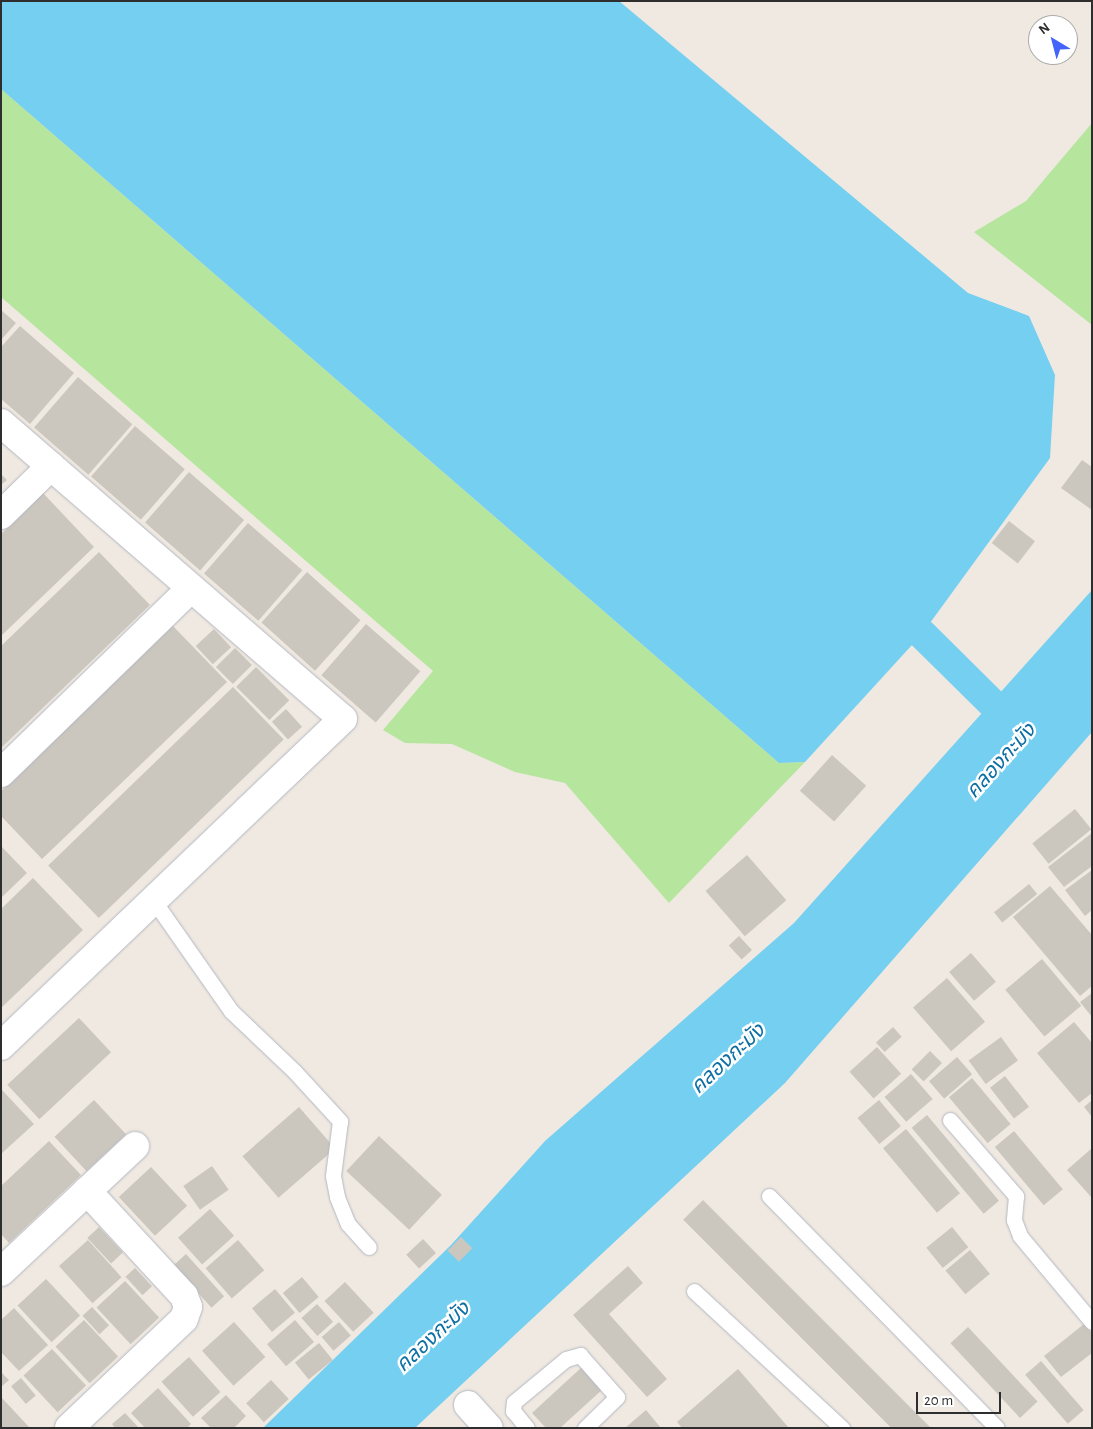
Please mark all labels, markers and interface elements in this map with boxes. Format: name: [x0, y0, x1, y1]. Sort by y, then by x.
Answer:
north arrow: [1028, 15, 1078, 65]
text: N: [1036, 20, 1053, 37]
water label: คลองกะมัง: [961, 718, 1041, 804]
water label: คลองกะมัง: [686, 1018, 770, 1100]
water label: คลองกะมัง: [391, 1296, 475, 1378]
scale bar: [918, 1382, 1003, 1414]
text: 20 m: [924, 1393, 953, 1408]

